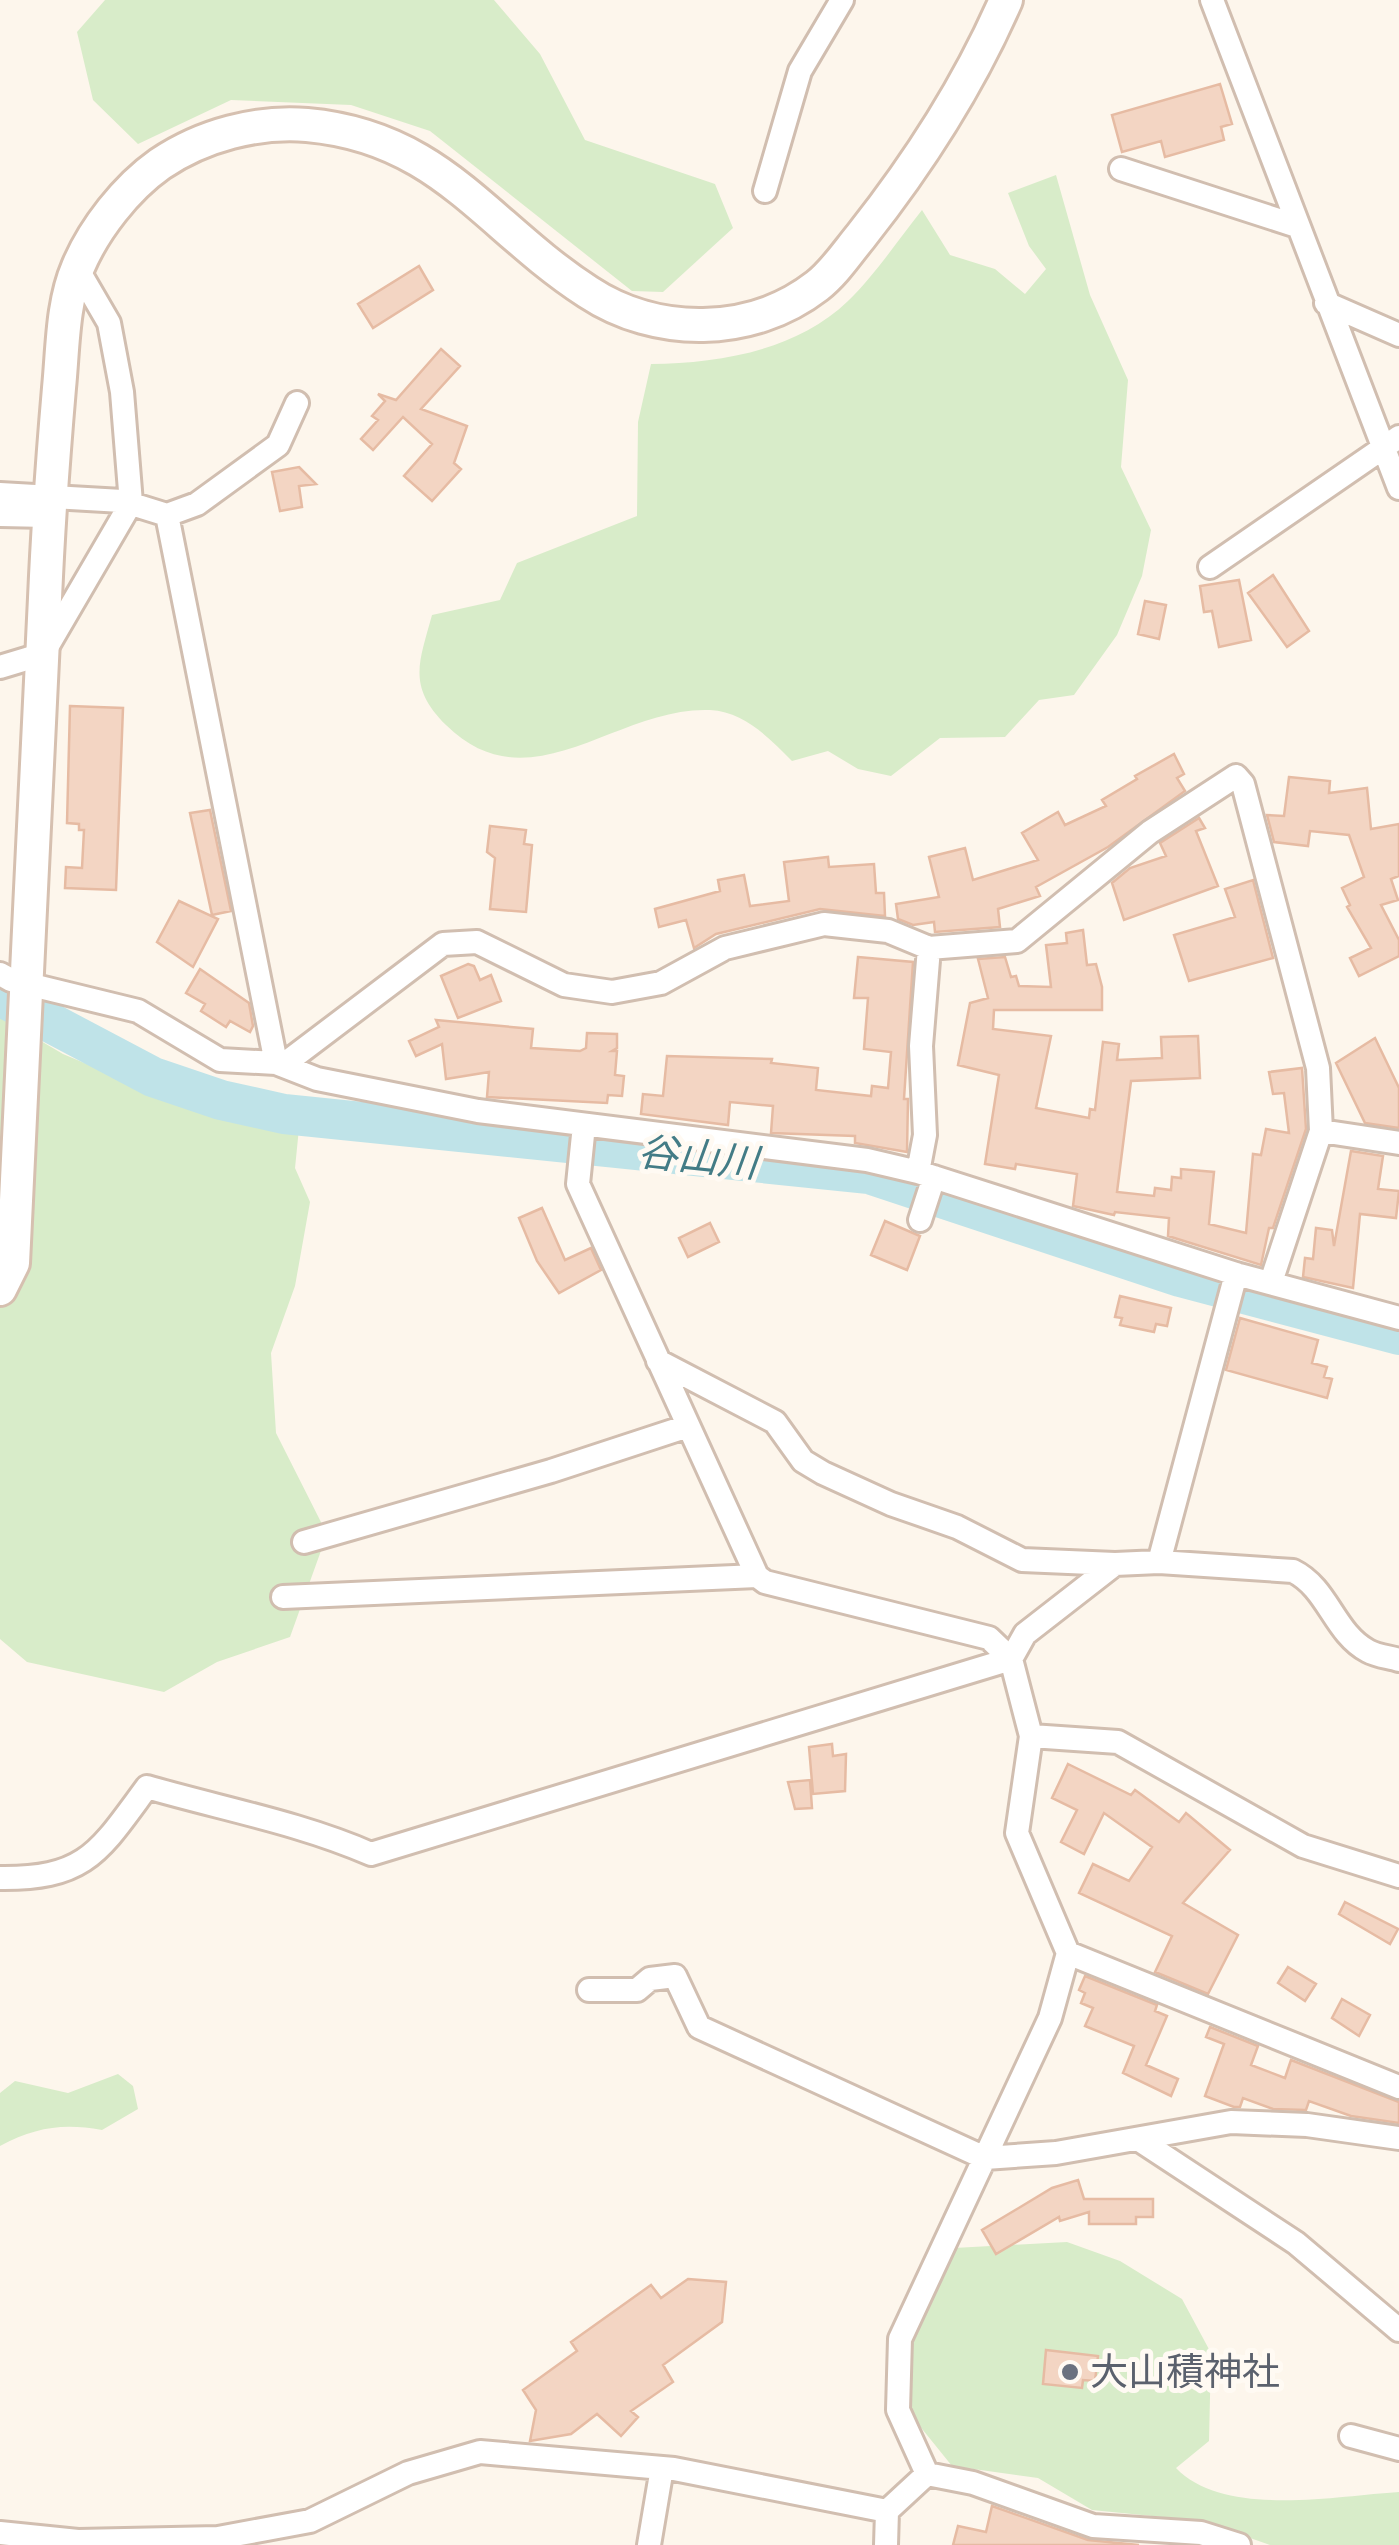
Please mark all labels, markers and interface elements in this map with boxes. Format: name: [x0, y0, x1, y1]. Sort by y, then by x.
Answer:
water label: 谷山川: [636, 1127, 764, 1188]
place label: 大山積神社: [1090, 2349, 1280, 2395]
marker: 大山積神社: [1059, 2361, 1081, 2383]

